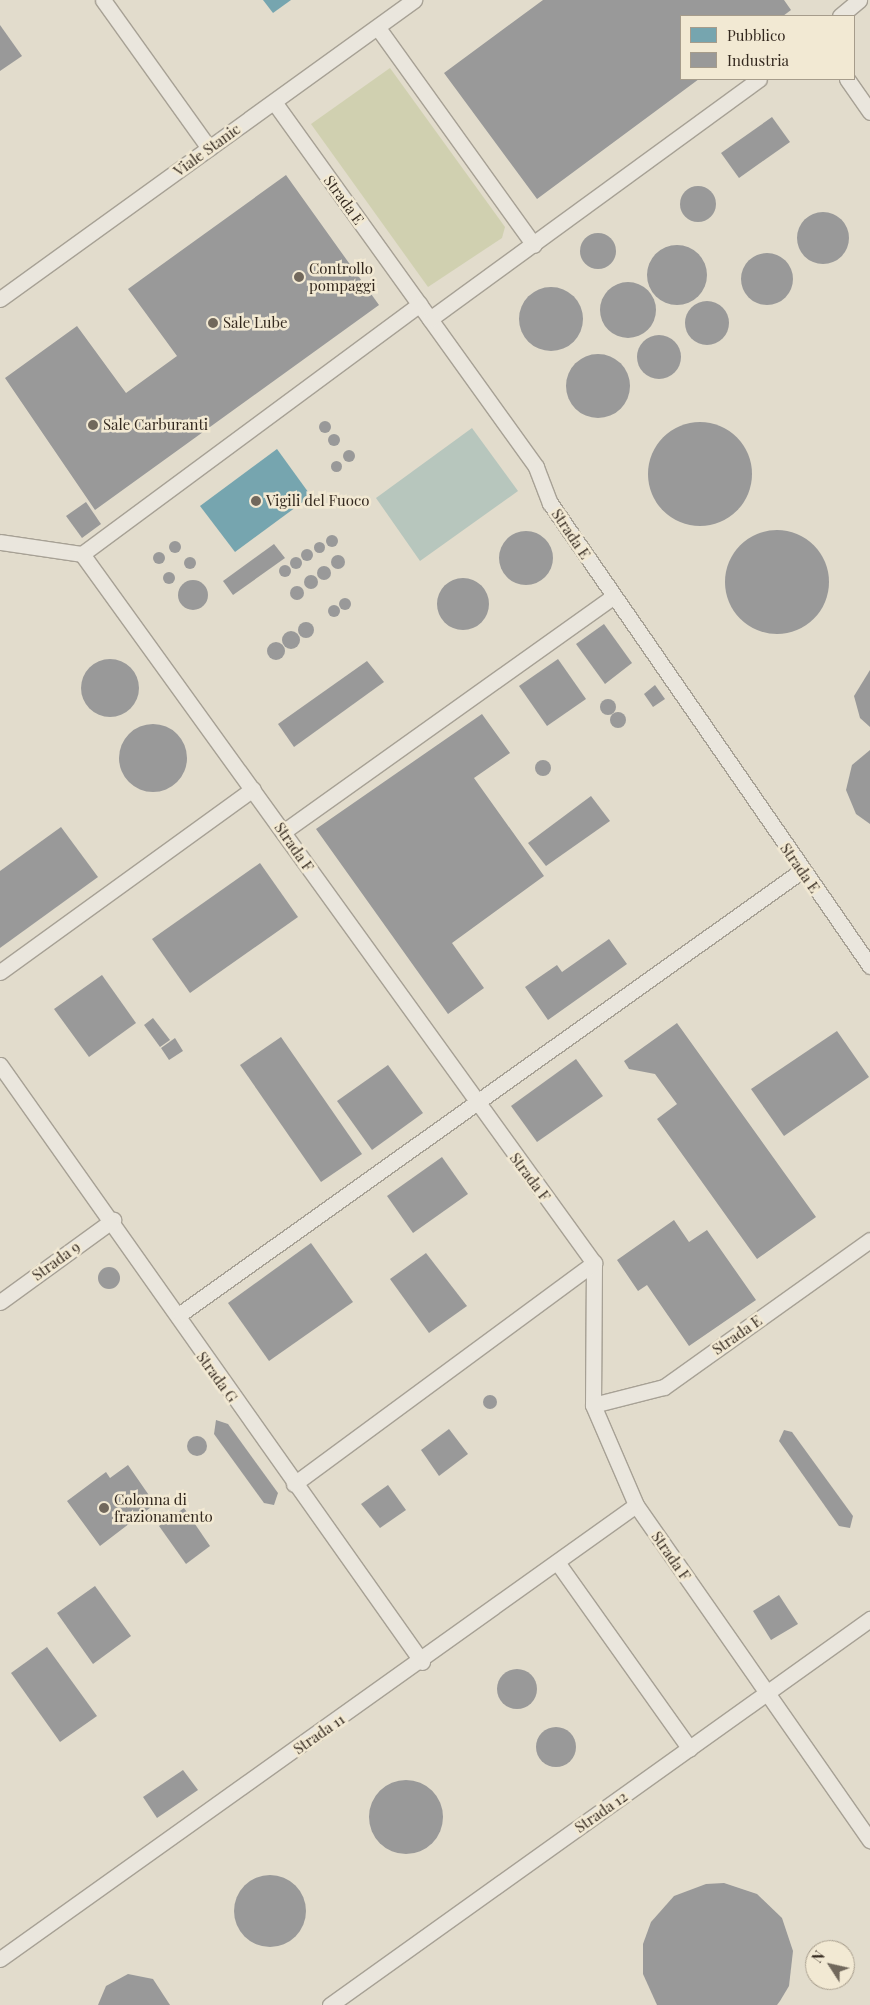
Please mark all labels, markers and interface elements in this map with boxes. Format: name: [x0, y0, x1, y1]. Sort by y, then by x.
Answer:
legend: [680, 15, 855, 80]
text: Pubblico: [727, 25, 785, 45]
text: Industria: [727, 50, 789, 70]
street label: Viale Stanic: [170, 120, 244, 180]
street label: Strada E: [320, 172, 368, 228]
place label: Controllo pompaggi: [309, 259, 376, 294]
marker: Controllo pompaggi: [293, 271, 305, 283]
place label: Sale Lube: [223, 314, 288, 332]
marker: Sale Lube: [207, 317, 219, 329]
place label: Sale Carburanti: [103, 416, 208, 434]
marker: Sale Carburanti: [87, 419, 99, 431]
place label: Vigili del Fuoco: [266, 492, 369, 510]
marker: Vigili del Fuoco: [250, 495, 262, 507]
street label: Strada E: [548, 506, 594, 562]
street label: Strada F: [271, 819, 317, 875]
street label: Strada E: [776, 840, 824, 896]
street label: Strada F: [506, 1149, 554, 1205]
street label: Strada 9: [28, 1238, 84, 1284]
street label: Strada E: [709, 1311, 765, 1359]
street label: Strada G: [193, 1348, 241, 1406]
place label: Colonna di frazionamento: [114, 1490, 213, 1525]
marker: Colonna di frazionamento: [98, 1502, 110, 1514]
street label: Strada F: [648, 1528, 694, 1584]
street label: Strada 11: [290, 1710, 348, 1758]
street label: Strada 12: [571, 1787, 631, 1837]
north arrow: [805, 1940, 855, 1990]
text: N: [807, 1947, 829, 1966]

